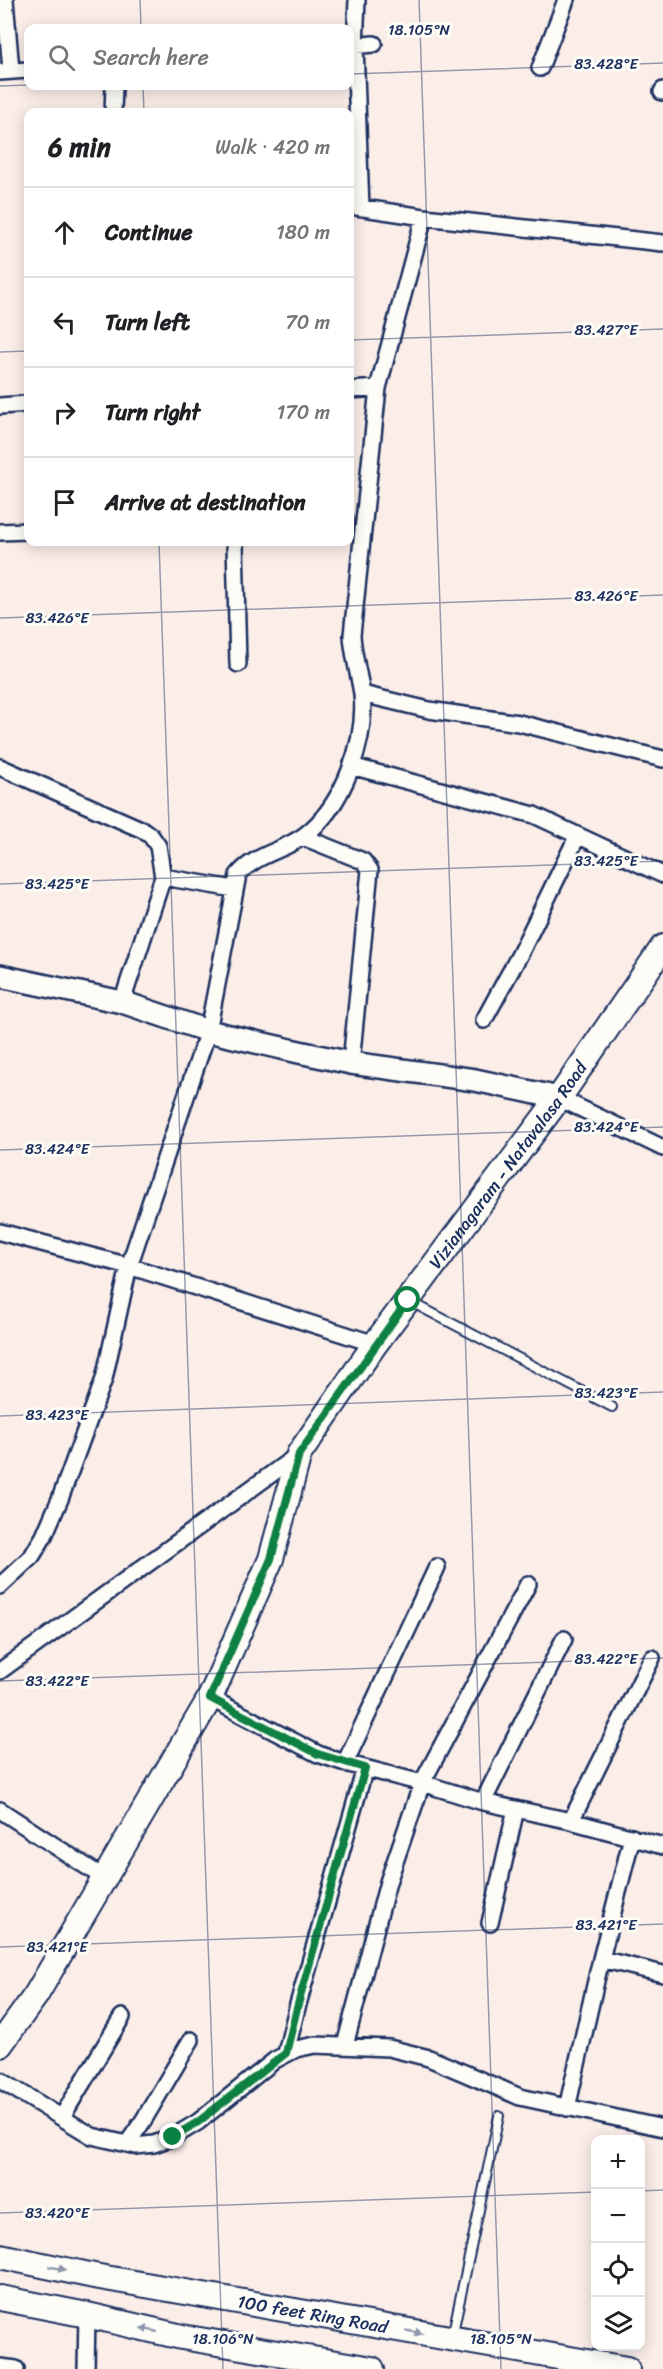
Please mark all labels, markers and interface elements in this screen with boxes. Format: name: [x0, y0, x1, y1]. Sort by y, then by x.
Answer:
text: 18.105°N: [388, 17, 451, 43]
search box: [24, 24, 354, 90]
text: Search here: [93, 38, 209, 77]
icon: search: [45, 41, 78, 74]
text: 83.428°E: [574, 51, 639, 77]
text: 6 min: [48, 124, 111, 170]
text: Walk · 420 m: [215, 130, 330, 165]
text: Continue: [105, 213, 193, 252]
text: 180 m: [276, 215, 330, 250]
icon: ahead: [48, 216, 81, 249]
text: Turn left: [105, 303, 190, 342]
text: 70 m: [285, 305, 330, 340]
icon: left: [48, 306, 81, 339]
text: 83.427°E: [574, 317, 639, 343]
text: Turn right: [105, 393, 200, 432]
text: 170 m: [277, 395, 330, 430]
icon: right: [48, 396, 81, 429]
text: Arrive at destination: [105, 483, 306, 522]
icon: arrive: [48, 486, 81, 519]
text: 83.426°E: [574, 583, 639, 609]
text: 83.426°E: [25, 605, 90, 631]
text: 83.425°E: [574, 848, 640, 874]
text: 83.425°E: [25, 871, 91, 897]
street label: Vizianagaram - Natavalasa Road: [420, 1053, 597, 1276]
text: 83.424°E: [574, 1114, 640, 1140]
text: 83.424°E: [25, 1136, 91, 1162]
route start: [394, 1286, 420, 1312]
text: 83.423°E: [575, 1380, 639, 1406]
text: 83.423°E: [26, 1402, 90, 1428]
text: 83.422°E: [574, 1646, 639, 1672]
text: 83.422°E: [25, 1668, 90, 1694]
text: 83.421°E: [575, 1912, 638, 1938]
text: 83.421°E: [26, 1934, 89, 1960]
route end: [159, 2123, 185, 2149]
map controls: [591, 2135, 645, 2351]
button: +: [591, 2135, 645, 2189]
button: −: [591, 2189, 645, 2243]
text: 83.420°E: [25, 2200, 91, 2226]
button: locate: [591, 2243, 645, 2297]
one-way arrow: [48, 2264, 67, 2273]
street label: 100 feet Ring Road: [235, 2285, 392, 2343]
button: layers: [591, 2297, 645, 2351]
one-way arrow: [140, 2324, 158, 2334]
text: 18.106°N: [192, 2326, 254, 2352]
text: 18.105°N: [470, 2326, 533, 2352]
one-way arrow: [405, 2328, 424, 2337]

